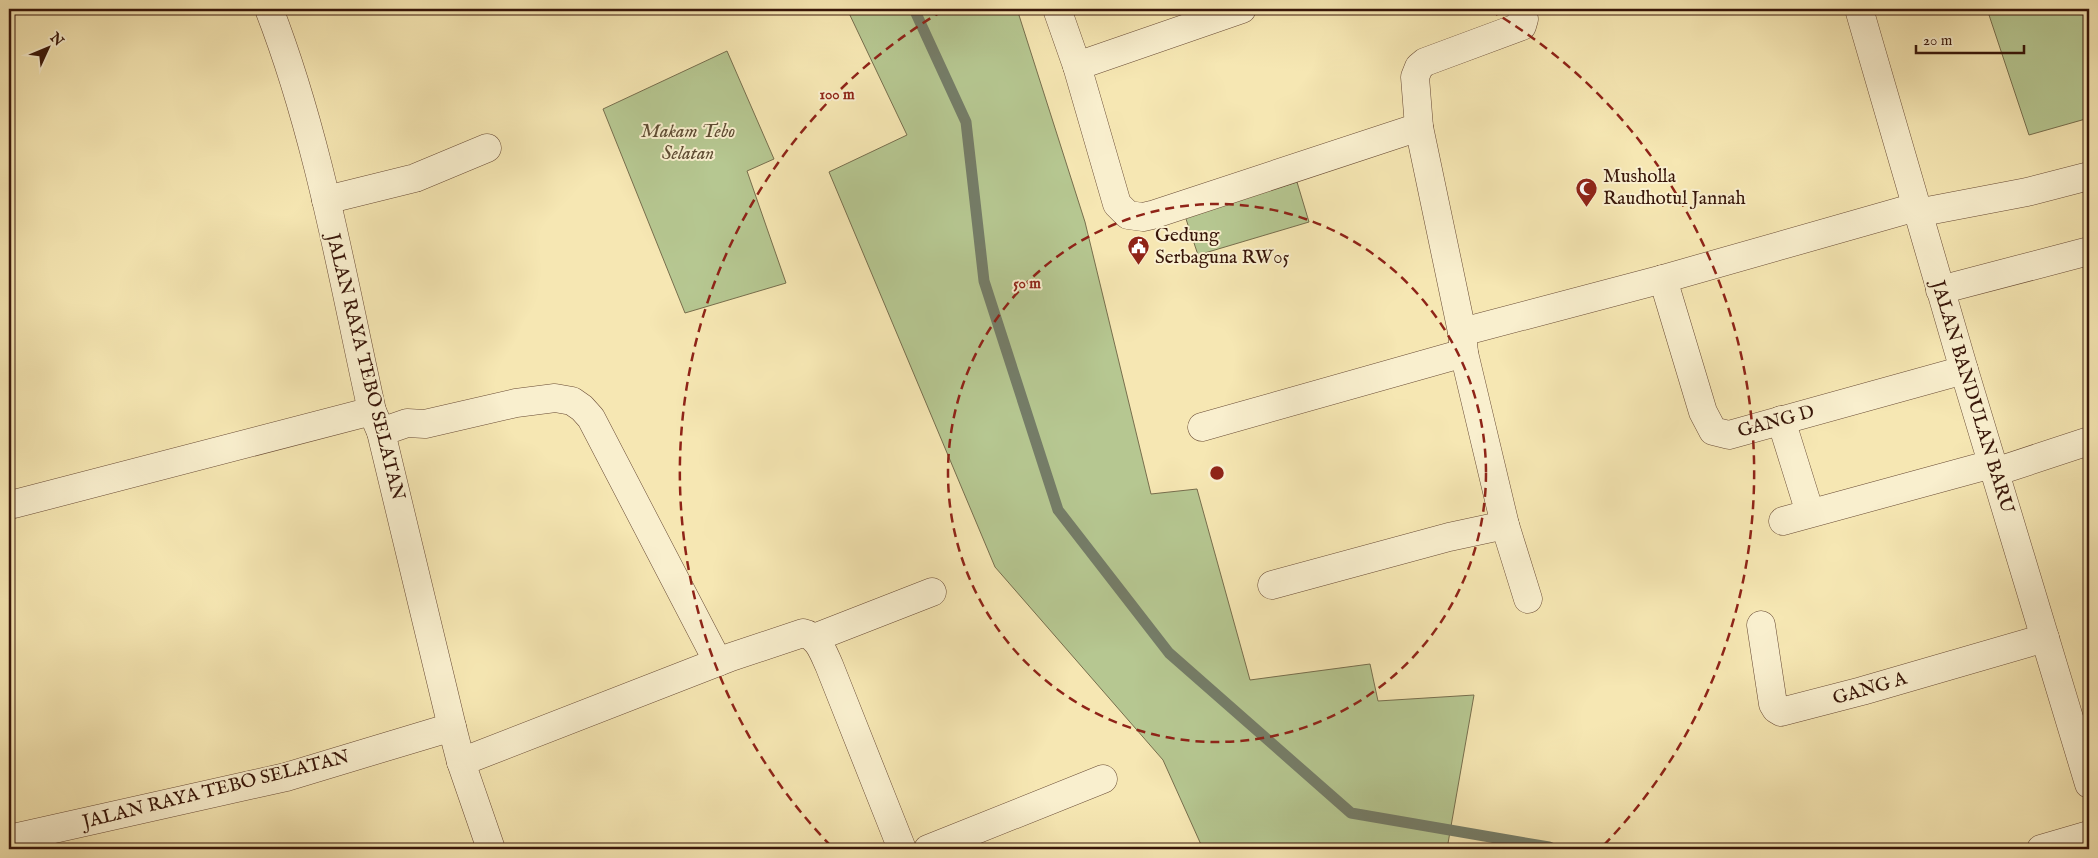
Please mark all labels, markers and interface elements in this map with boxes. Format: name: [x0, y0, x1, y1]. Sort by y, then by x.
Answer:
north arrow: [22, 22, 72, 72]
scale bar: [1916, 22, 2023, 54]
text: N: [45, 28, 67, 50]
text: 20 m: [1923, 31, 1953, 50]
text: 100 m: [819, 85, 855, 104]
park label: Makam Tebo Selatan: [641, 120, 735, 166]
place label: Musholla Raudhotul Jannah: [1603, 165, 1746, 211]
mosque icon: Musholla Raudhotul Jannah: [1575, 176, 1599, 207]
place label: Gedung Serbaguna RW05: [1155, 224, 1290, 270]
street label: JALAN RAYA TEBO SELATAN: [320, 229, 410, 503]
public building icon: Gedung Serbaguna RW05: [1127, 235, 1151, 266]
text: 50 m: [1013, 274, 1041, 293]
street label: JALAN BANDULAN BARU: [1925, 276, 2019, 517]
street label: GANG D: [1735, 400, 1817, 444]
centre of rings: [1208, 464, 1226, 482]
street label: GANG A: [1830, 667, 1911, 711]
street label: JALAN RAYA TEBO SELATAN: [78, 745, 352, 835]

